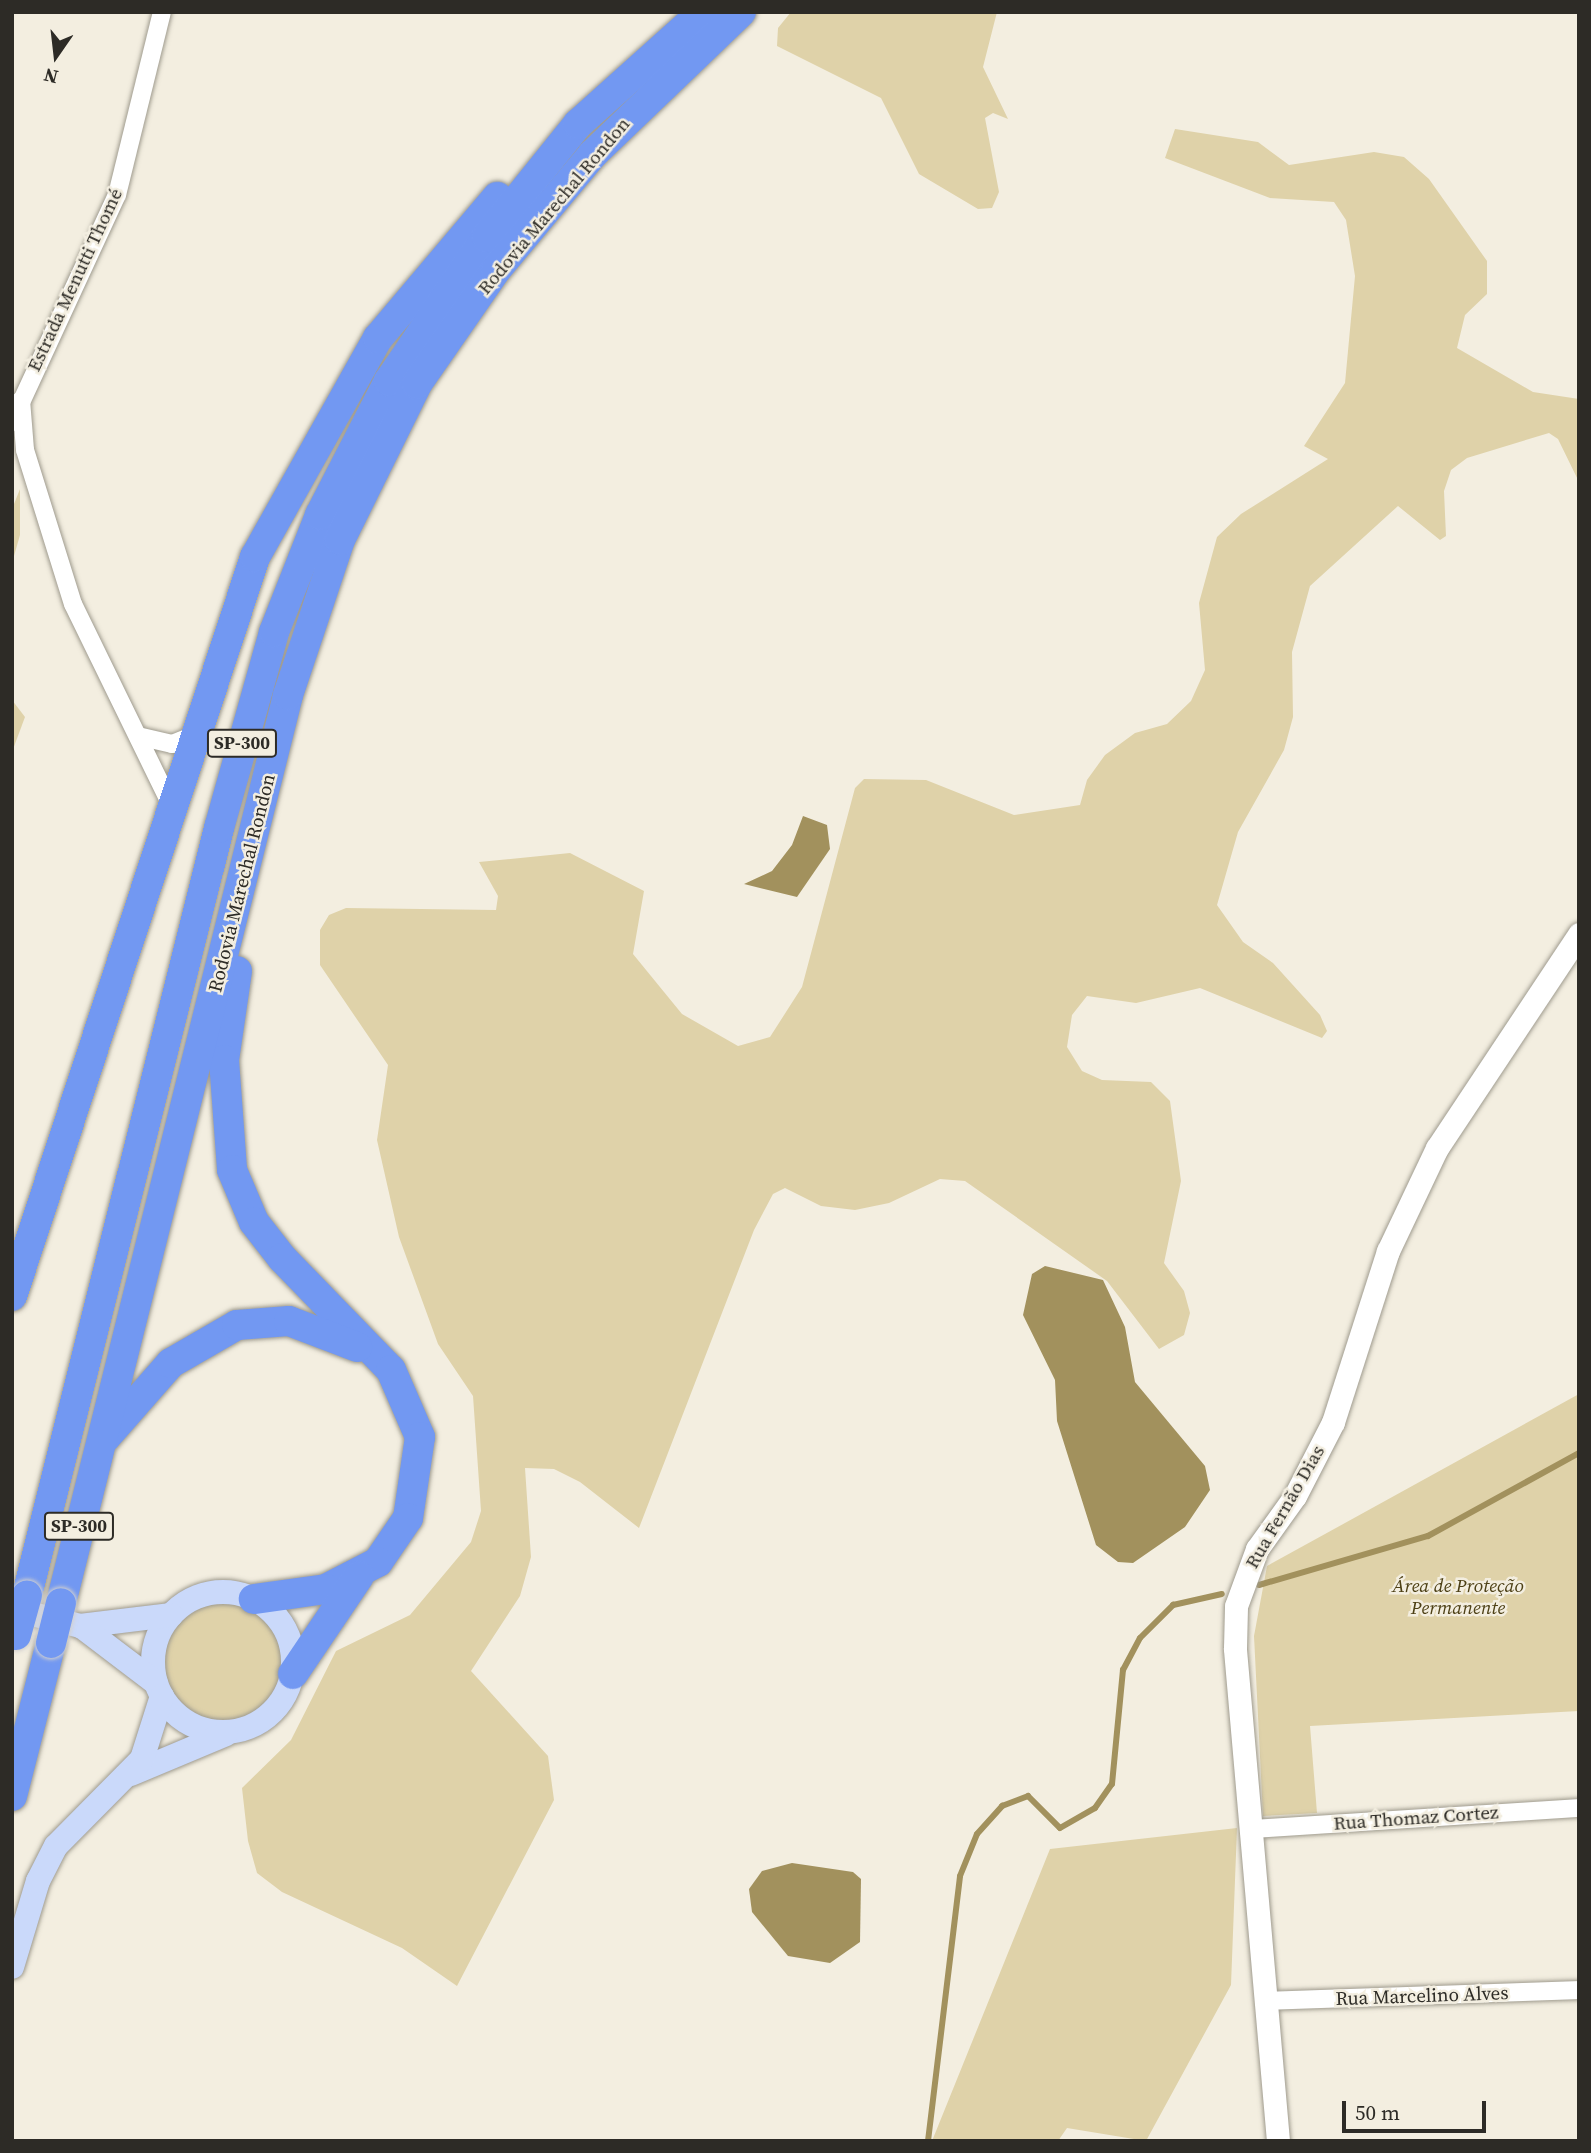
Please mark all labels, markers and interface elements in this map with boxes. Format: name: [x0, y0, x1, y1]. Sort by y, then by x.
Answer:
north arrow: [21, 21, 91, 91]
text: N: [41, 62, 61, 91]
street label: Rodovia Marechal Rondon: [473, 113, 635, 299]
street label: Estrada Menutti Thomé: [22, 185, 128, 375]
road number: SP-300: [205, 728, 279, 758]
street label: Rodovia Marechal Rondon: [204, 772, 280, 994]
street label: Rua Fernão Dias: [1241, 1441, 1329, 1573]
road number: SP-300: [42, 1512, 116, 1540]
park label: Área de Proteção Permanente: [1392, 1575, 1524, 1619]
street label: Rua Thomaz Cortez: [1332, 1801, 1500, 1835]
street label: Rua Marcelino Alves: [1335, 1982, 1509, 2010]
scale bar: [1346, 2086, 1490, 2130]
text: 50 m: [1355, 2098, 1400, 2127]

